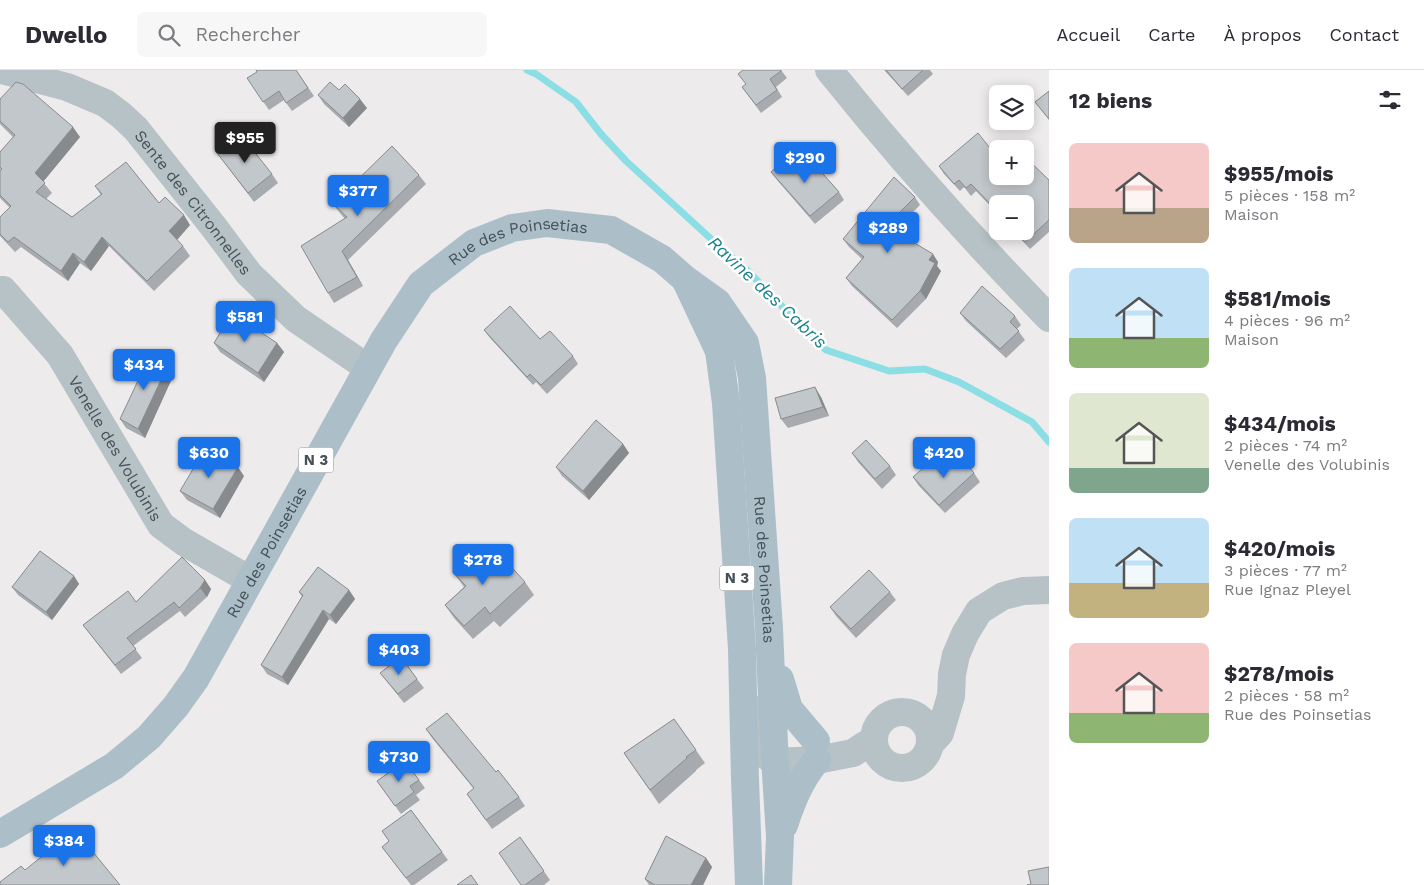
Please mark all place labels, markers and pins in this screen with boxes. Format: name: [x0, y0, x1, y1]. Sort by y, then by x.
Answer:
pin: $955: [215, 122, 275, 164]
pin: $290: [775, 142, 835, 184]
pin: $377: [328, 174, 388, 217]
pin: $289: [858, 212, 918, 254]
pin: $581: [215, 300, 275, 343]
pin: $434: [114, 348, 174, 391]
pin: $630: [179, 436, 239, 479]
pin: $420: [914, 436, 974, 479]
pin: $278: [453, 544, 513, 586]
pin: $403: [369, 634, 429, 676]
pin: $730: [369, 740, 429, 783]
pin: $384: [34, 824, 94, 867]

